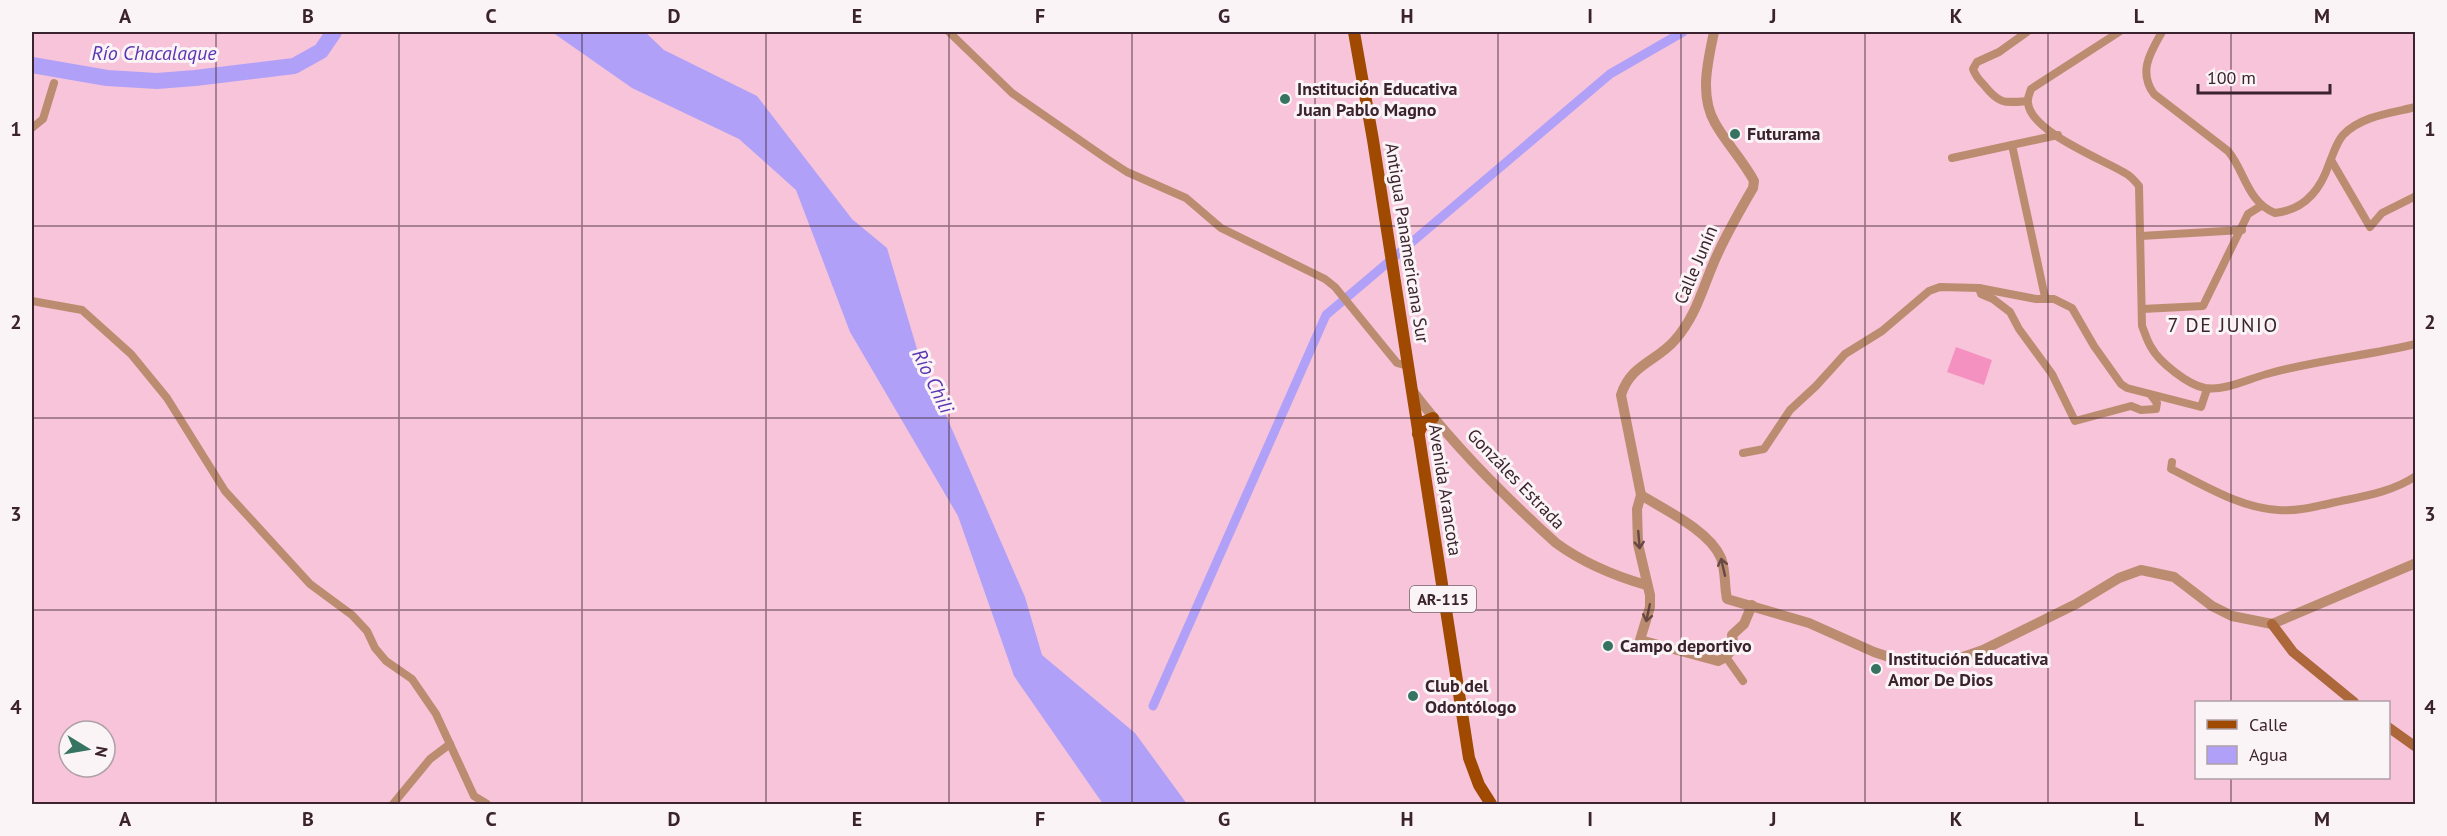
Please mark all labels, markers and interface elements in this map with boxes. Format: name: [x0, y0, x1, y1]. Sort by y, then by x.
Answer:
text: A: [119, 3, 132, 29]
text: B: [302, 3, 314, 29]
text: C: [485, 3, 497, 29]
text: D: [668, 3, 681, 29]
text: E: [852, 3, 862, 29]
text: F: [1035, 3, 1045, 29]
text: G: [1218, 3, 1230, 29]
text: H: [1400, 3, 1414, 29]
text: I: [1587, 3, 1593, 29]
text: J: [1769, 3, 1776, 29]
text: K: [1950, 3, 1963, 29]
text: L: [2134, 3, 2145, 29]
text: M: [2314, 3, 2330, 29]
water label: Río Chacalaque: [92, 40, 217, 66]
scale bar: [2198, 57, 2330, 95]
text: 100 m: [2207, 66, 2256, 89]
place label: Institución Educativa Juan Pablo Magno: [1296, 77, 1458, 121]
marker: Institución Educativa Juan Pablo Magno: [1278, 92, 1292, 106]
text: 1: [10, 116, 22, 142]
text: 1: [2424, 116, 2436, 142]
place label: Futurama: [1747, 122, 1821, 145]
marker: Futurama: [1728, 127, 1742, 141]
street label: Antigua Panamericana Sur: [1380, 141, 1435, 345]
street label: Calle Junín: [1669, 222, 1722, 307]
text: 2: [10, 309, 22, 335]
text: 2: [2424, 309, 2436, 335]
district label: 7 DE JUNIO: [2167, 312, 2279, 338]
water label: Río Chili: [906, 344, 960, 418]
street label: Avenida Arancota: [1424, 423, 1467, 557]
street label: Gonzáles Estrada: [1462, 423, 1570, 534]
text: 3: [10, 501, 22, 527]
text: 3: [2424, 501, 2436, 527]
one-way arrow: [1634, 530, 1645, 550]
one-way arrow: [1716, 558, 1728, 577]
road number: AR-115: [1410, 586, 1476, 612]
one-way arrow: [1642, 602, 1653, 622]
place label: Campo deportivo: [1620, 634, 1752, 657]
marker: Campo deportivo: [1601, 639, 1615, 653]
place label: Institución Educativa Amor De Dios: [1888, 647, 2049, 691]
marker: Institución Educativa Amor De Dios: [1869, 662, 1883, 676]
place label: Club del Odontólogo: [1425, 674, 1517, 718]
marker: Club del Odontólogo: [1406, 689, 1420, 703]
text: 4: [10, 694, 22, 720]
text: 4: [2424, 694, 2436, 720]
legend: [2195, 701, 2390, 779]
text: Calle: [2249, 713, 2288, 736]
north arrow: [57, 719, 117, 779]
text: Agua: [2249, 743, 2288, 766]
text: N: [91, 745, 113, 759]
text: A: [119, 806, 132, 832]
text: B: [302, 806, 314, 832]
text: C: [485, 806, 497, 832]
text: D: [668, 806, 681, 832]
text: E: [852, 806, 862, 832]
text: F: [1035, 806, 1045, 832]
text: G: [1218, 806, 1230, 832]
text: H: [1400, 806, 1414, 832]
text: I: [1587, 806, 1593, 832]
text: J: [1769, 806, 1776, 832]
text: K: [1950, 806, 1963, 832]
text: L: [2134, 806, 2145, 832]
text: M: [2314, 806, 2330, 832]

